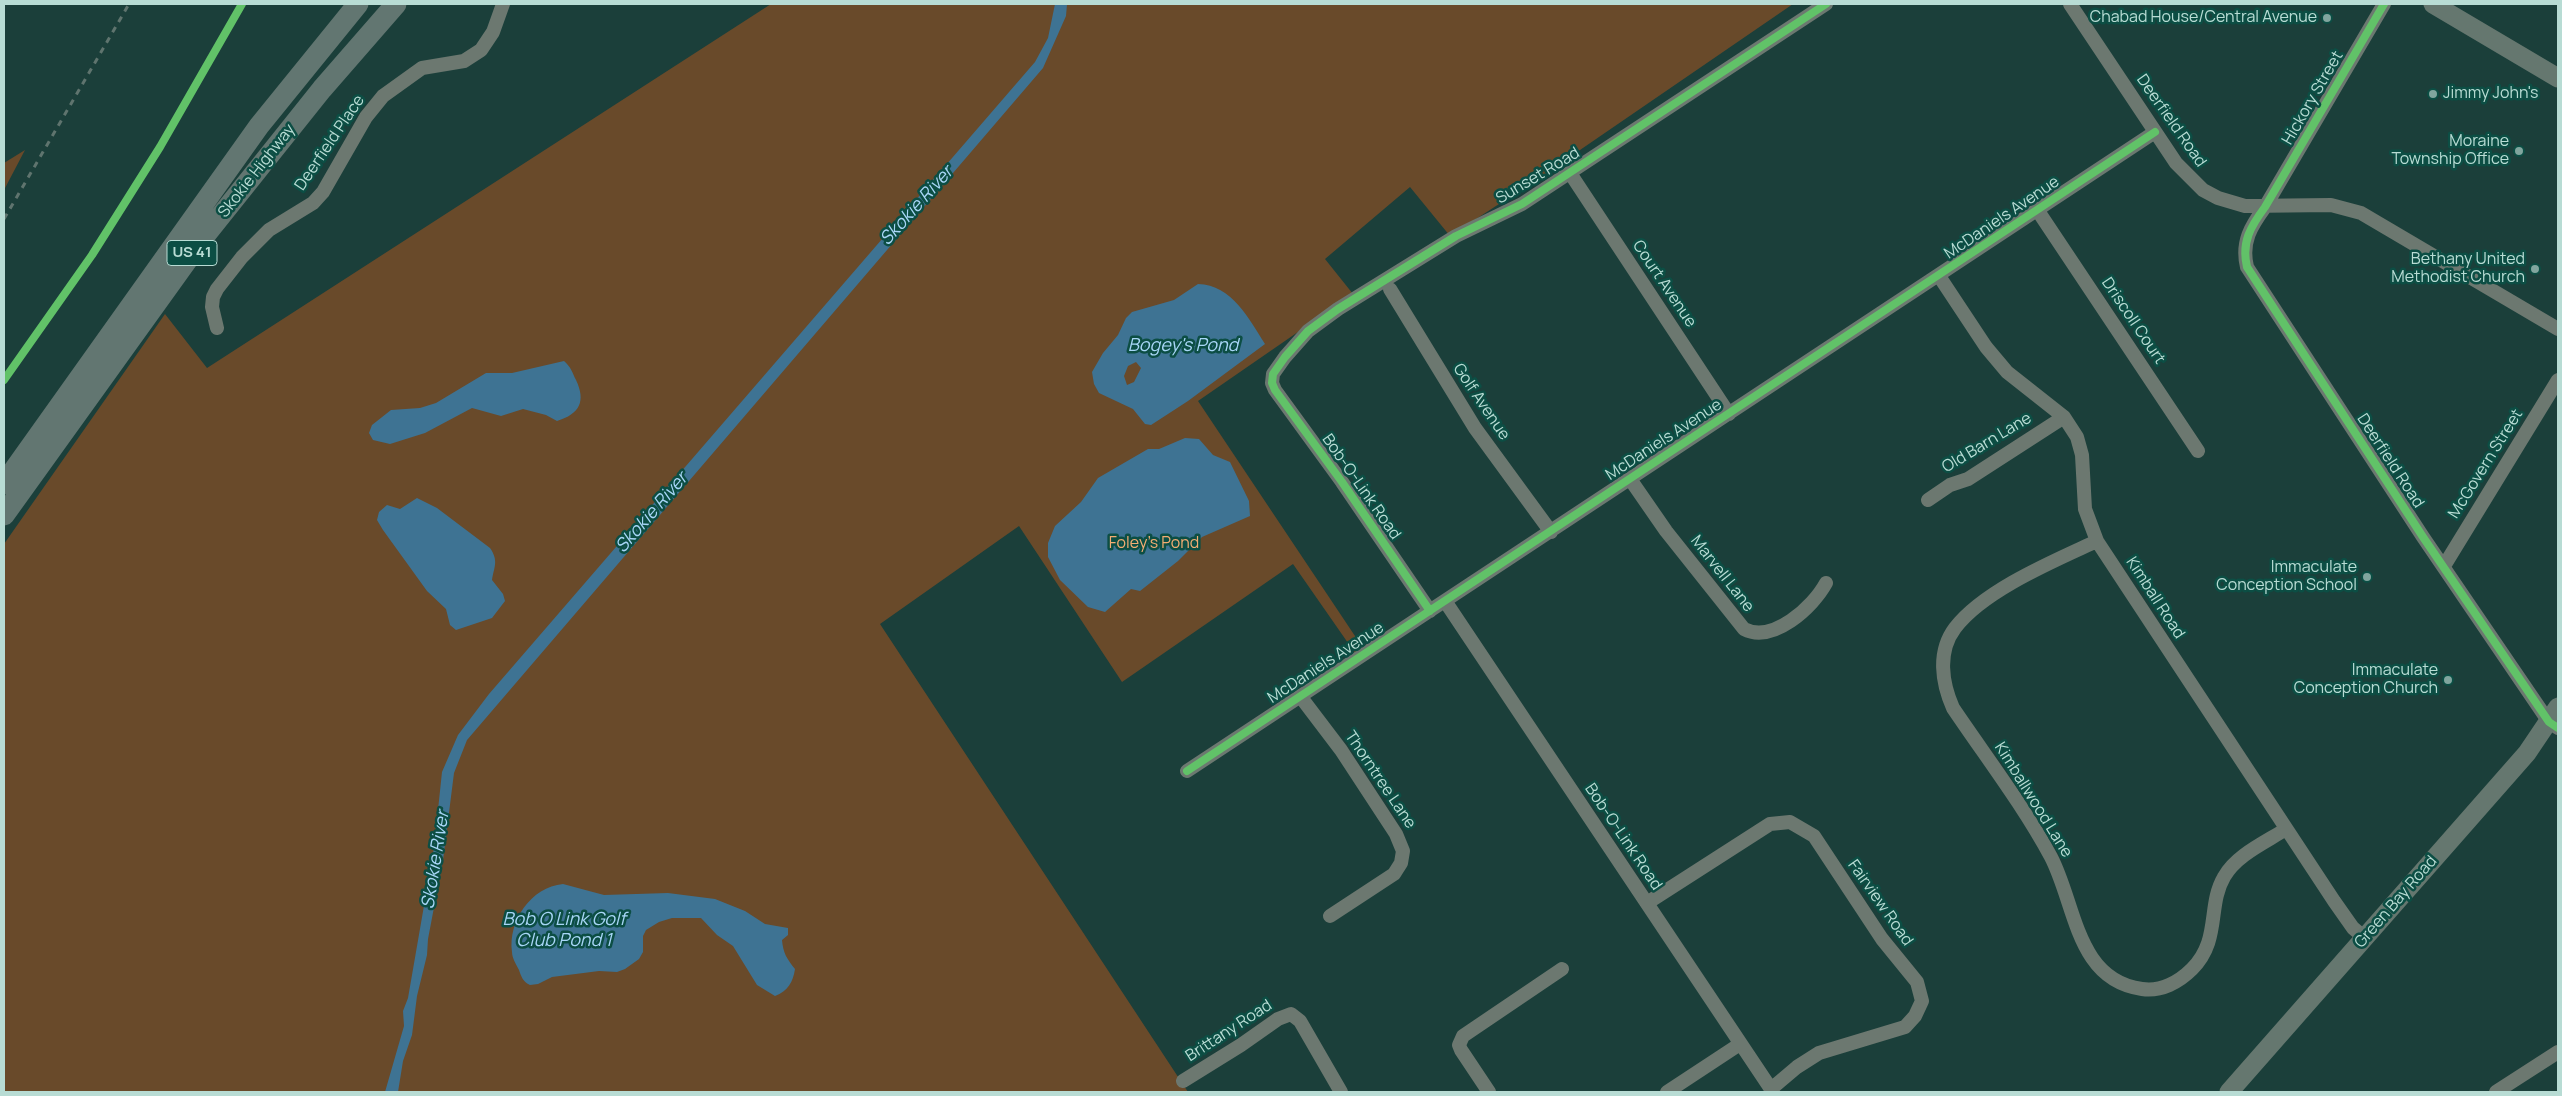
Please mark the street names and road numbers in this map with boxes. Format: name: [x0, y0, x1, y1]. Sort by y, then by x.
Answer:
street label: Hickory Street: [2278, 48, 2348, 148]
street label: Deerfield Road: [2132, 71, 2210, 171]
street label: Deerfield Place: [291, 92, 369, 194]
street label: Skokie Highway: [214, 120, 300, 222]
street label: Sunset Road: [1493, 144, 1583, 208]
street label: McDaniels Avenue: [1941, 172, 2063, 264]
street label: Court Avenue: [1628, 237, 1700, 331]
road number: US 41: [167, 240, 217, 266]
street label: Driscoll Court: [2097, 274, 2169, 368]
street label: Golf Avenue: [1448, 360, 1514, 444]
street label: McDaniels Avenue: [1602, 395, 1726, 485]
street label: McGovern Street: [2445, 406, 2527, 522]
street label: Old Barn Lane: [1939, 409, 2035, 477]
street label: Deerfield Road: [2352, 410, 2428, 512]
street label: Bob-O-Link Road: [1318, 431, 1404, 543]
street label: Marvell Lane: [1686, 532, 1758, 616]
street label: Kimball Road: [2121, 553, 2189, 643]
street label: McDaniels Avenue: [1264, 618, 1388, 708]
street label: Thorntree Lane: [1340, 728, 1420, 832]
street label: Kimballwood Lane: [1990, 739, 2076, 861]
street label: Bob-O-Link Road: [1580, 780, 1666, 894]
street label: Green Bay Road: [2351, 852, 2441, 952]
street label: Fairview Road: [1843, 856, 1917, 950]
street label: Brittany Road: [1182, 996, 1276, 1066]

